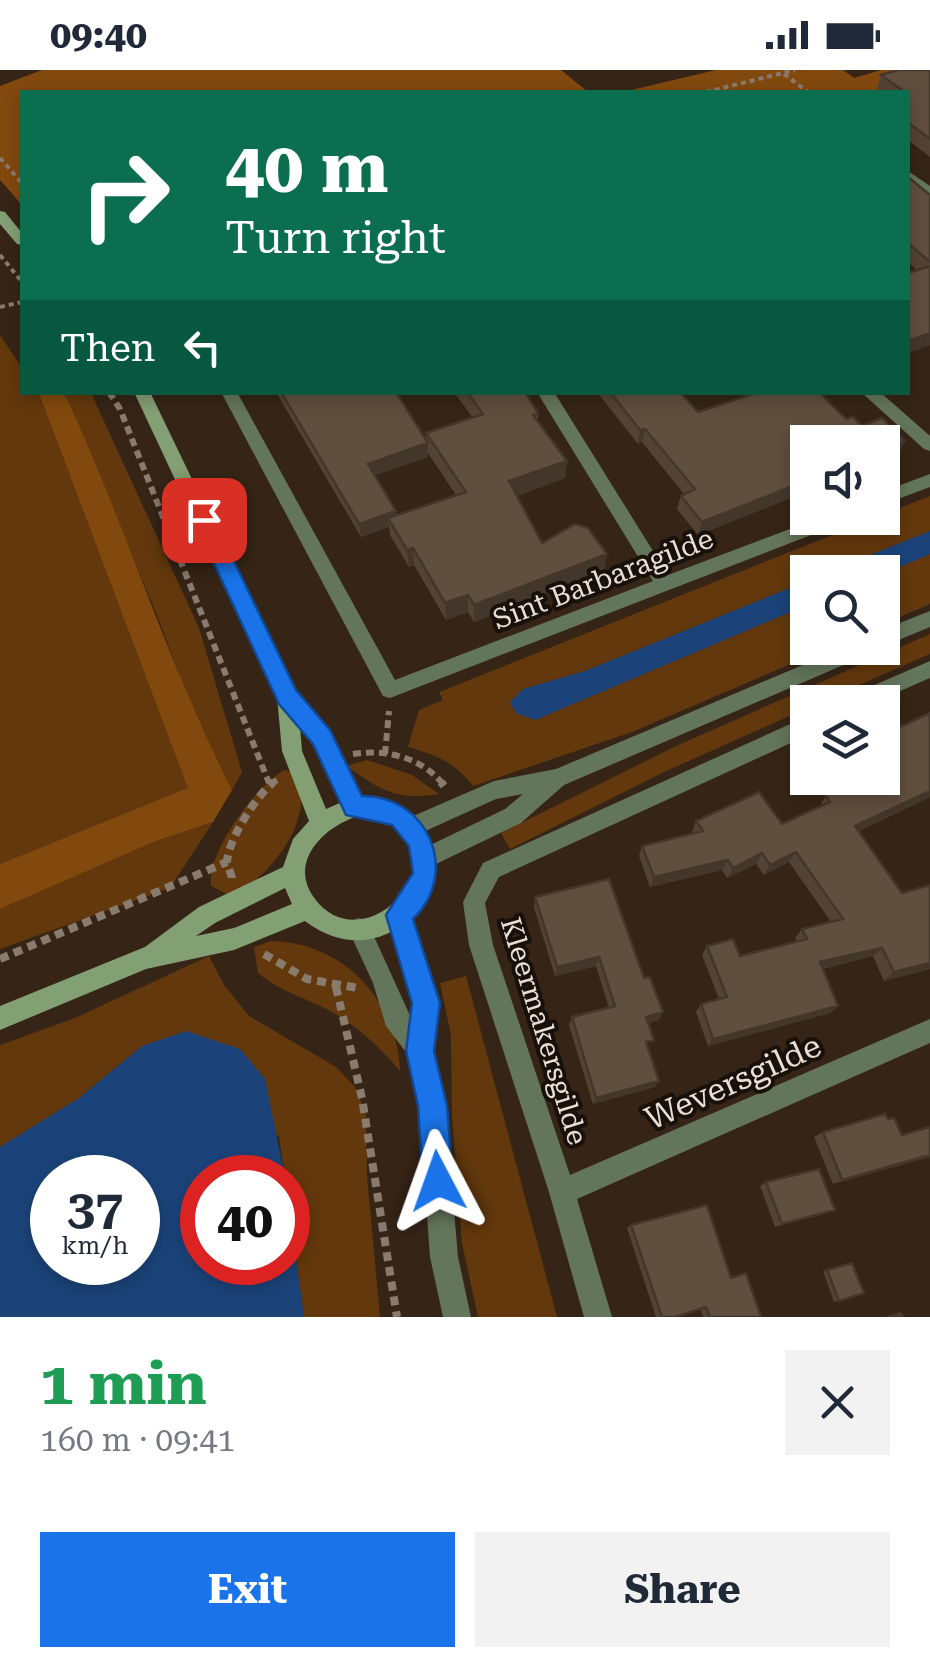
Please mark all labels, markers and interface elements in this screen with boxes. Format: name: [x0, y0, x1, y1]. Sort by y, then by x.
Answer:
text: 09:40: [50, 13, 147, 57]
text: 40 m: [225, 127, 389, 209]
icon: right: [60, 130, 190, 260]
text: Turn right: [225, 211, 446, 264]
icon: left: [175, 320, 230, 375]
text: Then: [60, 326, 155, 370]
map controls: [790, 425, 900, 795]
button: sound: [790, 425, 900, 535]
pin: [162, 478, 247, 563]
icon: arrive: [177, 493, 232, 548]
street label: Sint Barbaragilde: [488, 522, 718, 636]
button: search: [790, 555, 900, 665]
button: layers: [790, 685, 900, 795]
street label: Kleermakersgilde: [494, 913, 594, 1149]
street label: Weversgilde: [639, 1026, 827, 1138]
position arrow: [386, 1129, 490, 1233]
speed limit sign: 40: [180, 1155, 310, 1285]
text: 37: [67, 1179, 123, 1237]
text: km/h: [62, 1231, 128, 1260]
text: 1 min: [40, 1348, 207, 1419]
button: close: [785, 1350, 890, 1455]
text: 160 m · 09:41: [40, 1421, 235, 1459]
button: Exit: [40, 1532, 455, 1647]
button: Share: [475, 1532, 890, 1647]

